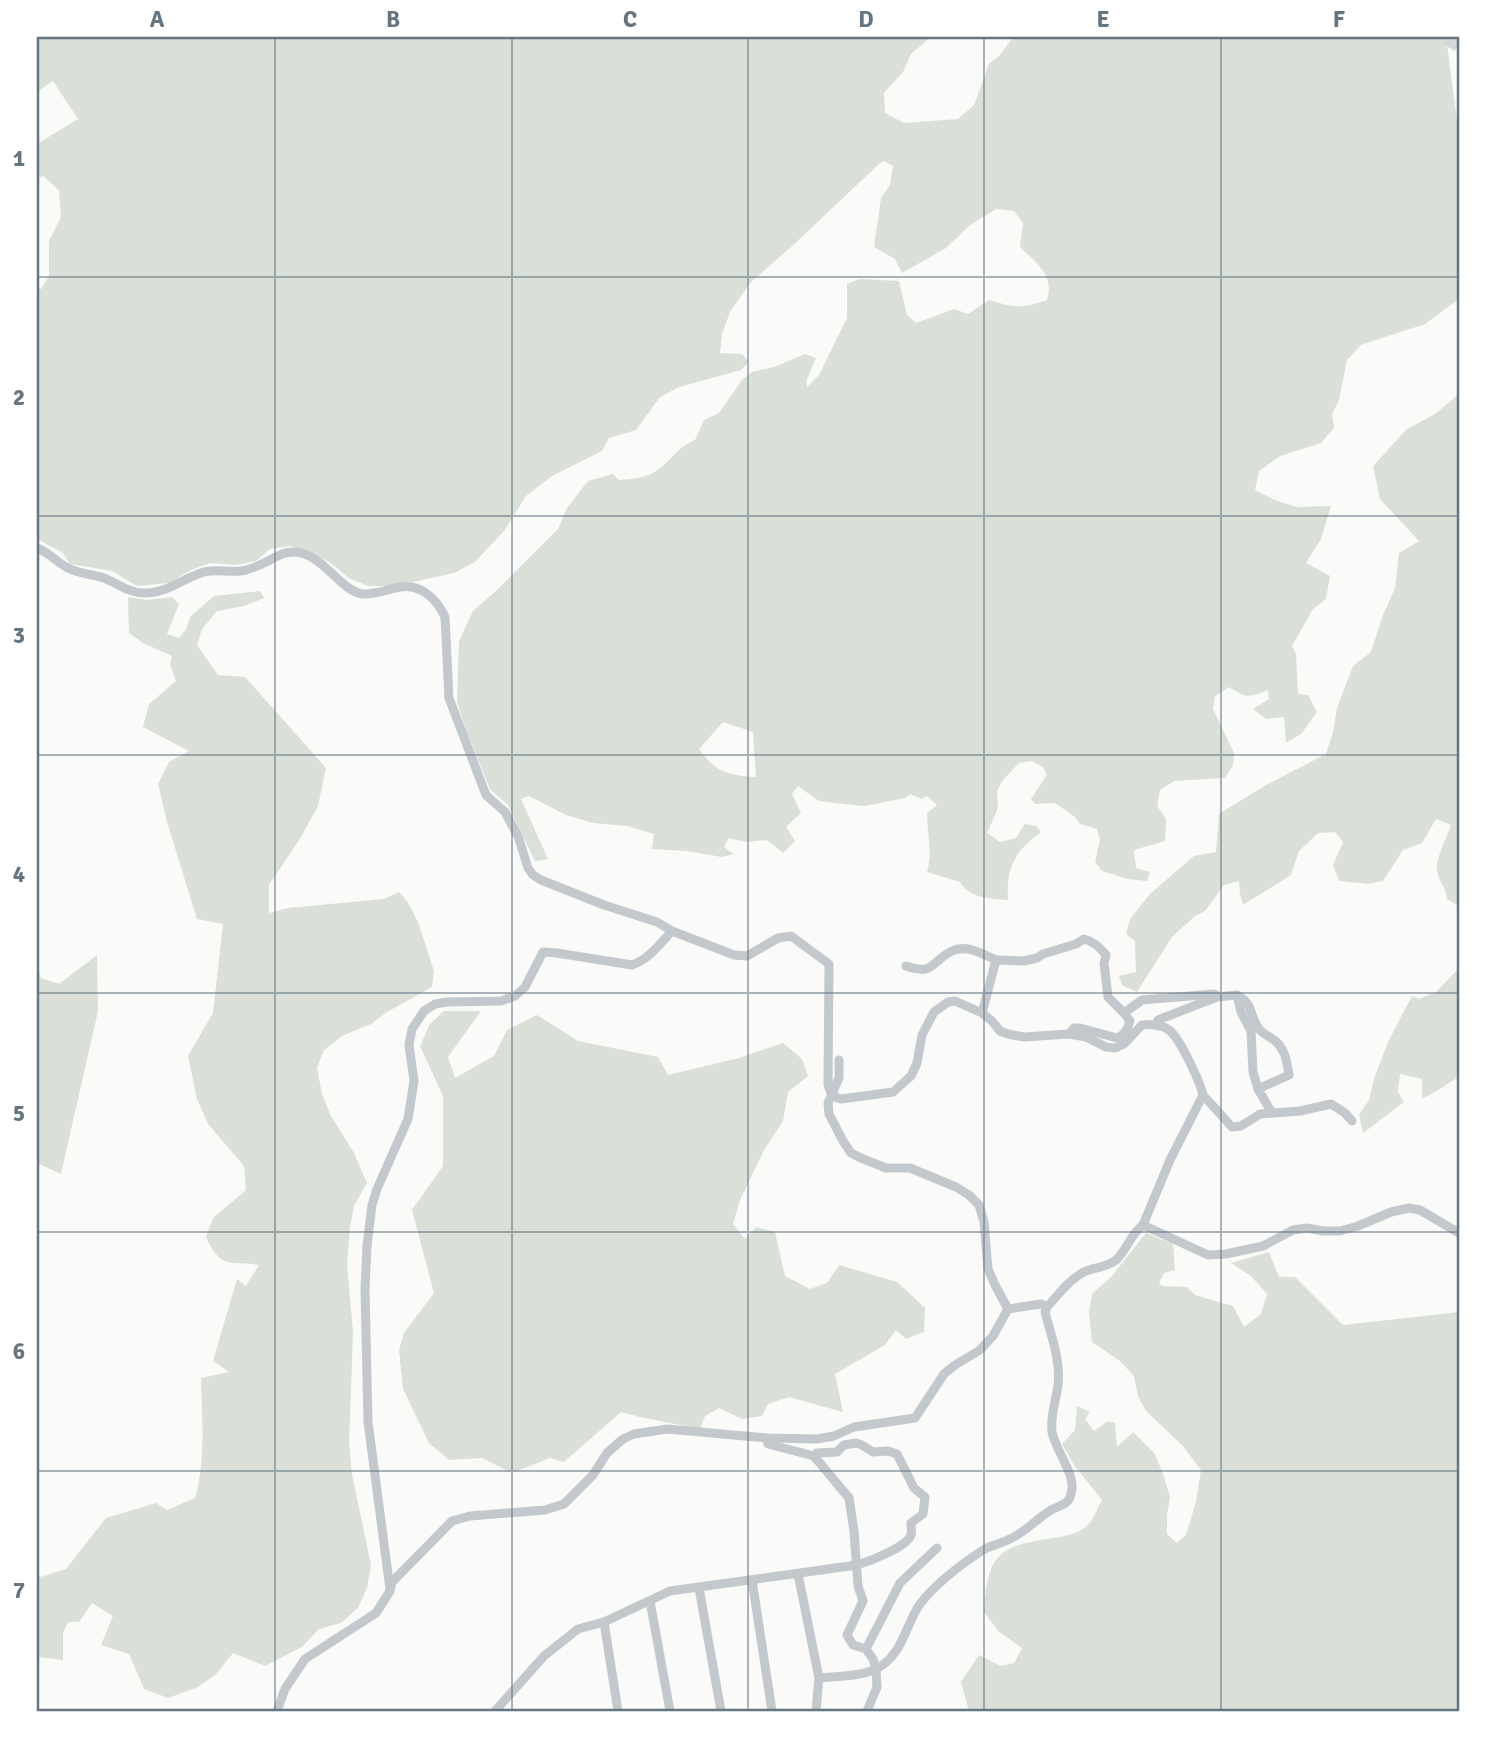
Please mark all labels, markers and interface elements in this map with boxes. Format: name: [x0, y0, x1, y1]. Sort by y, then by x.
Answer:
text: A: [150, 5, 165, 34]
text: B: [386, 5, 400, 34]
text: C: [623, 5, 637, 34]
text: D: [858, 5, 874, 34]
text: E: [1096, 5, 1110, 34]
text: F: [1333, 5, 1345, 34]
text: 1: [13, 144, 25, 173]
text: 2: [13, 383, 25, 412]
text: 3: [13, 621, 25, 650]
text: 4: [13, 860, 25, 889]
text: 5: [13, 1099, 25, 1128]
text: 6: [13, 1337, 25, 1366]
text: 7: [13, 1576, 25, 1605]

